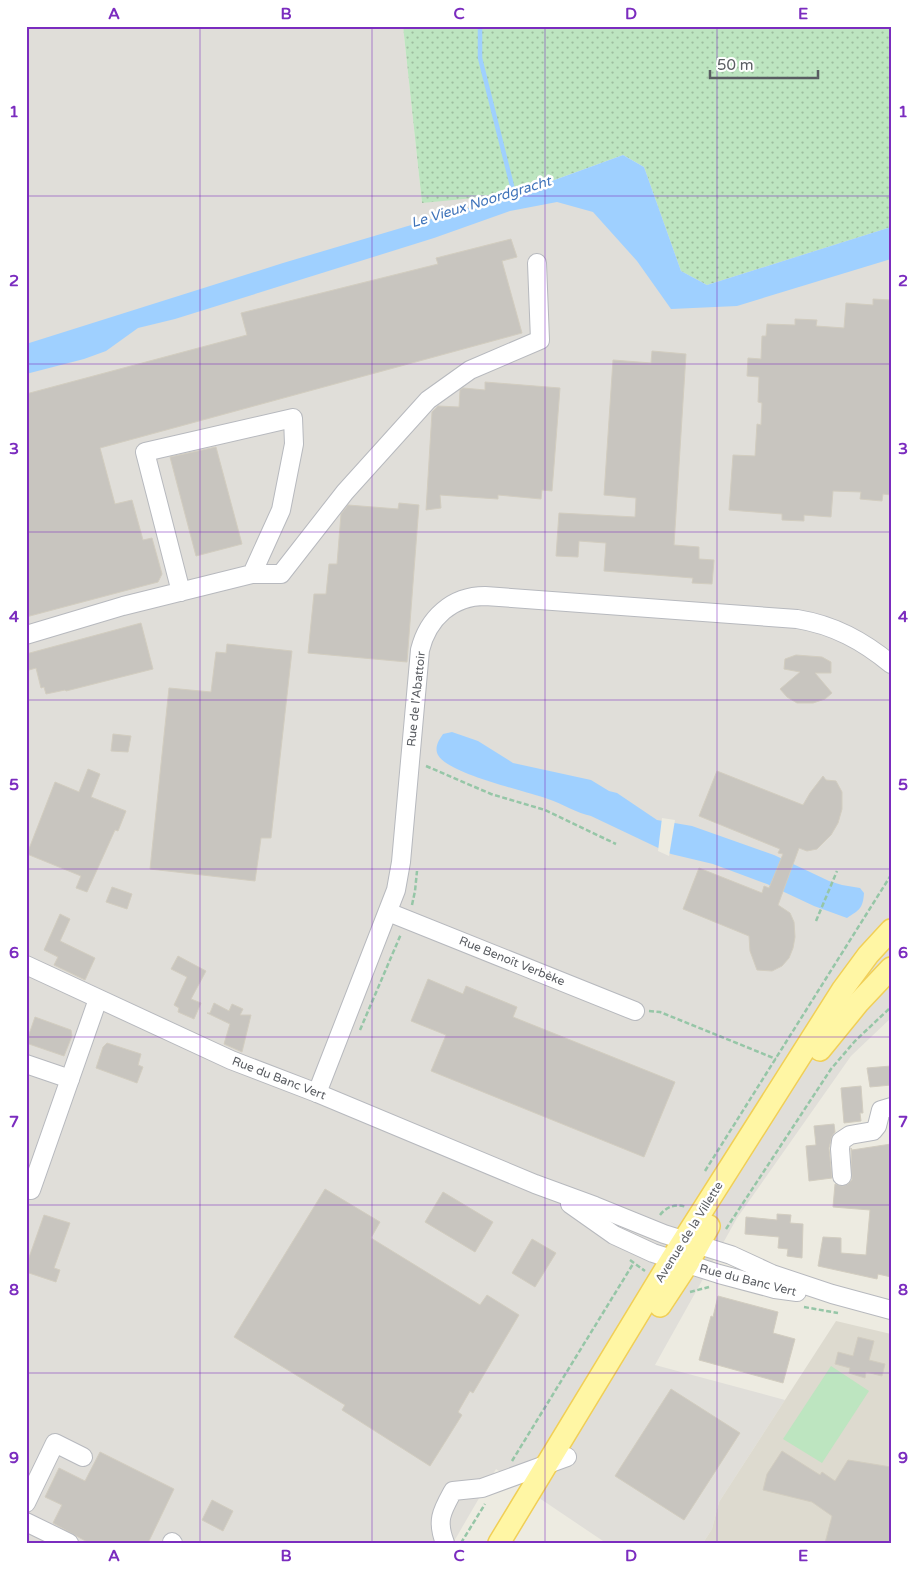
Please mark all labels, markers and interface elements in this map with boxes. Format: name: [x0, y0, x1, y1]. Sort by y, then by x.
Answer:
text: A: [108, 4, 120, 24]
text: B: [280, 4, 292, 24]
text: C: [453, 4, 465, 24]
text: D: [625, 4, 637, 24]
text: E: [798, 4, 808, 24]
scale bar: [710, 48, 817, 80]
text: 50 m: [717, 56, 754, 74]
text: 1: [9, 102, 19, 122]
text: 1: [898, 102, 908, 122]
water label: Le Vieux Noordgracht: [409, 172, 555, 231]
text: 2: [9, 271, 19, 291]
text: 2: [898, 271, 908, 291]
text: 3: [9, 439, 19, 459]
text: 3: [898, 439, 908, 459]
text: 4: [9, 607, 19, 627]
text: 4: [898, 607, 908, 627]
street label: Rue de l'Abattoir: [404, 650, 428, 747]
text: 5: [9, 775, 19, 795]
text: 5: [898, 775, 908, 795]
street label: Rue Benoît Verbèke: [457, 933, 567, 989]
text: 6: [9, 943, 19, 963]
text: 6: [898, 943, 908, 963]
street label: Rue du Banc Vert: [230, 1054, 328, 1102]
text: 7: [9, 1112, 19, 1132]
text: 7: [898, 1112, 908, 1132]
street label: Avenue de la Villette: [652, 1179, 726, 1285]
street label: Rue du Banc Vert: [698, 1261, 798, 1299]
text: 8: [9, 1280, 19, 1300]
text: 8: [898, 1280, 908, 1300]
text: 9: [9, 1448, 19, 1468]
text: 9: [898, 1448, 908, 1468]
text: A: [108, 1546, 120, 1566]
text: B: [280, 1546, 292, 1566]
text: C: [453, 1546, 465, 1566]
text: D: [625, 1546, 637, 1566]
text: E: [798, 1546, 808, 1566]

